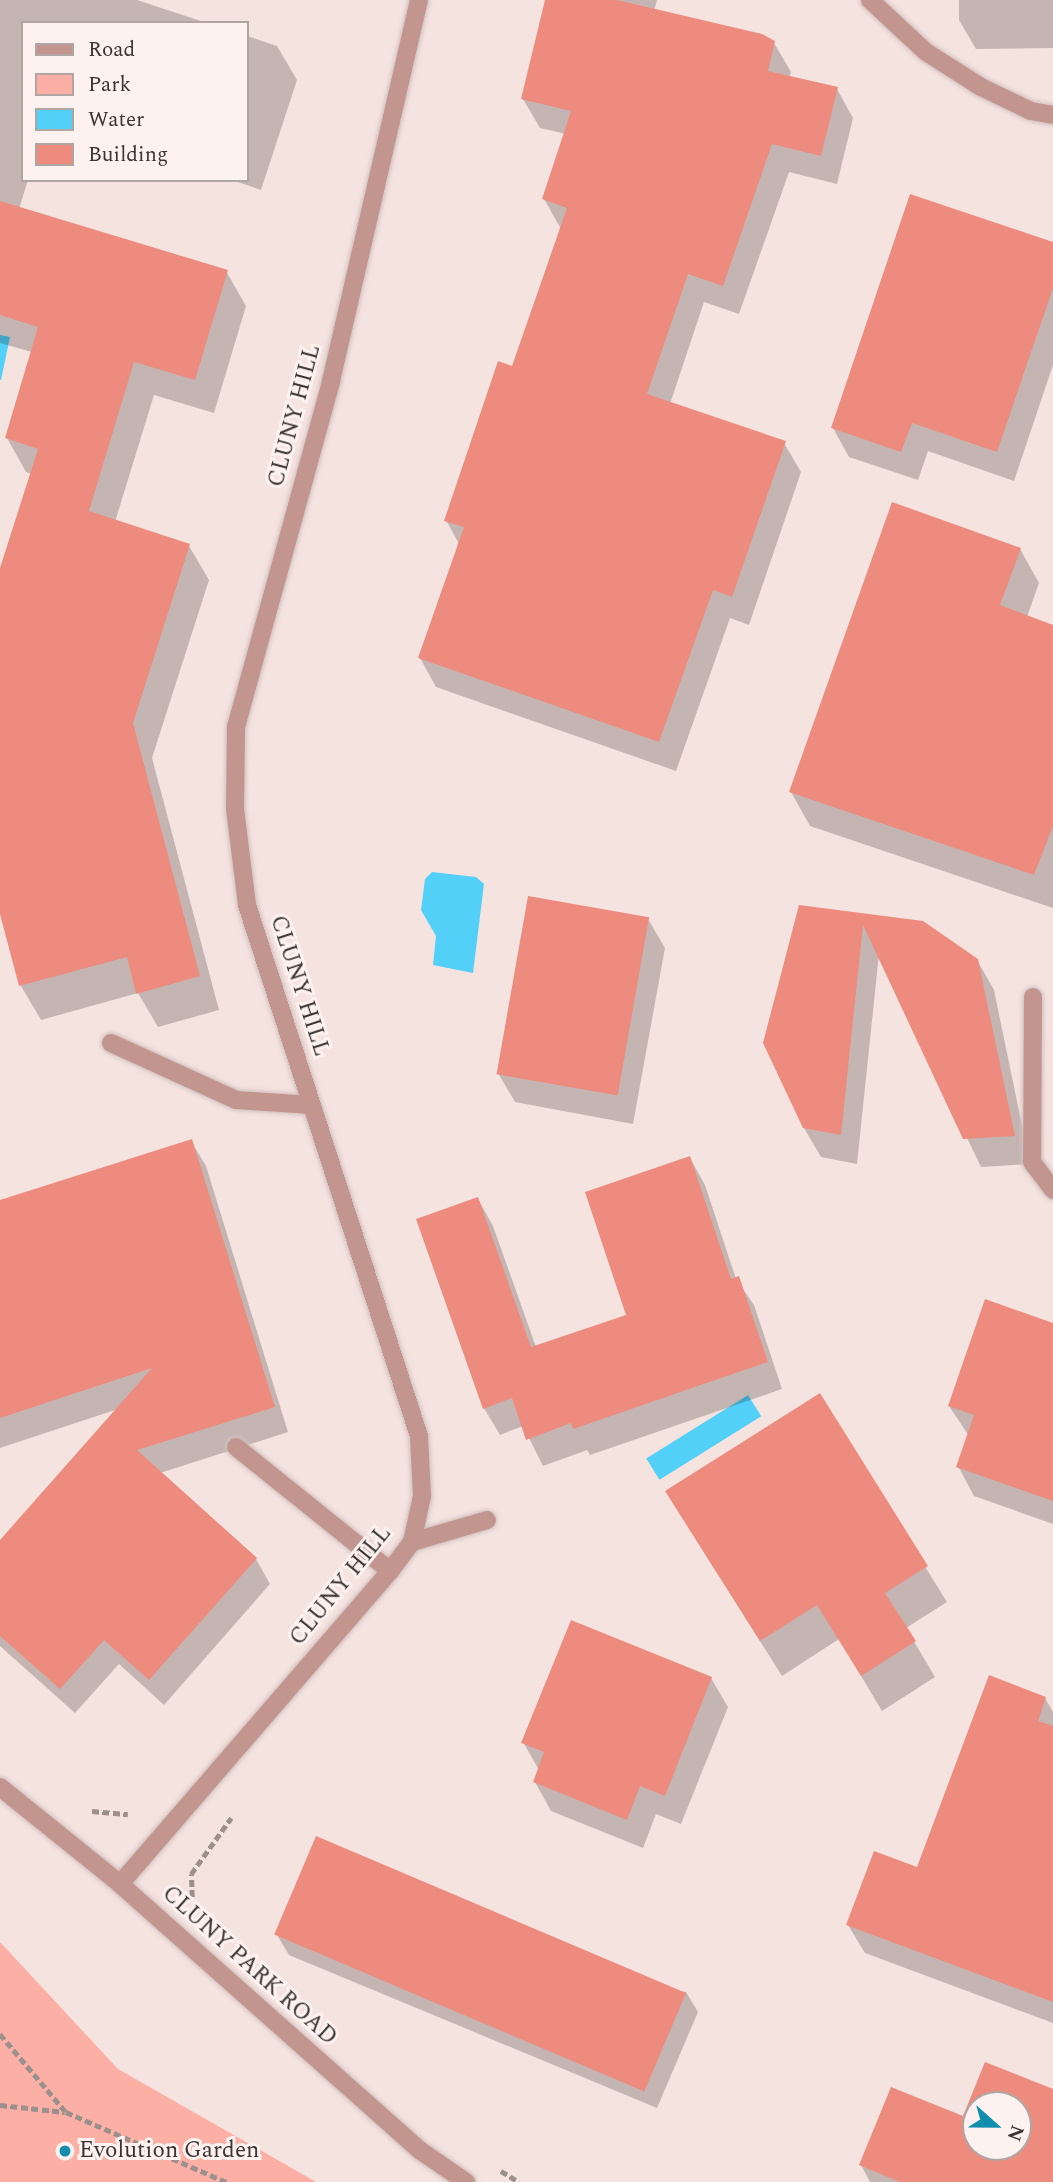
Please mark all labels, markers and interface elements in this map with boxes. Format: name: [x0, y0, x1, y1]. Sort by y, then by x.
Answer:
legend: [21, 21, 248, 182]
text: Road: [88, 34, 135, 66]
text: Park: [88, 69, 131, 101]
text: Water: [88, 104, 144, 136]
text: Building: [88, 139, 168, 171]
street label: CLUNY HILL: [263, 342, 327, 490]
street label: CLUNY HILL: [263, 912, 335, 1060]
street label: CLUNY HILL: [284, 1520, 398, 1652]
street label: CLUNY PARK ROAD: [156, 1880, 342, 2052]
north arrow: [962, 2091, 1032, 2161]
text: N: [999, 2121, 1032, 2145]
place label: Evolution Garden: [79, 2137, 259, 2165]
marker: Evolution Garden: [57, 2143, 73, 2159]

